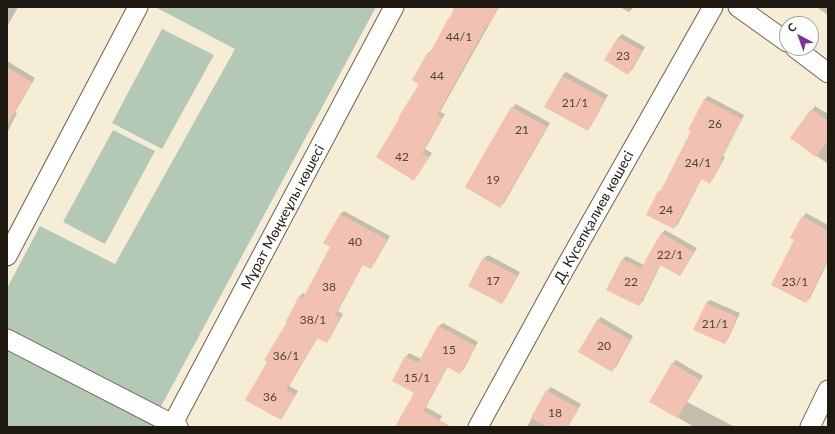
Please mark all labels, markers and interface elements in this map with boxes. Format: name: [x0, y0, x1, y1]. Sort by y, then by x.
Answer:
north arrow: [779, 16, 819, 56]
text: С: [784, 20, 798, 35]
house number: 44/1: [446, 30, 472, 44]
house number: 23: [616, 49, 630, 63]
house number: 44: [430, 69, 444, 83]
house number: 21/1: [562, 96, 588, 110]
house number: 26: [708, 117, 722, 131]
house number: 21: [515, 123, 529, 137]
street label: Мұрат Мөңкеұлы көшесі: [238, 142, 328, 292]
street label: Д. Күсепқалиев көшесі: [551, 148, 637, 286]
house number: 42: [395, 150, 409, 164]
house number: 24/1: [685, 156, 711, 170]
house number: 19: [486, 173, 500, 187]
house number: 24: [659, 203, 673, 217]
house number: 40: [348, 235, 362, 249]
house number: 22/1: [657, 248, 683, 262]
house number: 17: [486, 274, 500, 288]
house number: 22: [624, 275, 638, 289]
house number: 23/1: [782, 275, 808, 289]
house number: 38: [322, 280, 336, 294]
house number: 38/1: [300, 313, 326, 327]
house number: 21/1: [702, 317, 728, 331]
house number: 20: [597, 339, 611, 353]
house number: 15: [442, 343, 456, 357]
house number: 36/1: [273, 349, 299, 363]
house number: 15/1: [404, 371, 430, 385]
house number: 36: [263, 390, 277, 404]
house number: 18: [548, 406, 562, 420]

